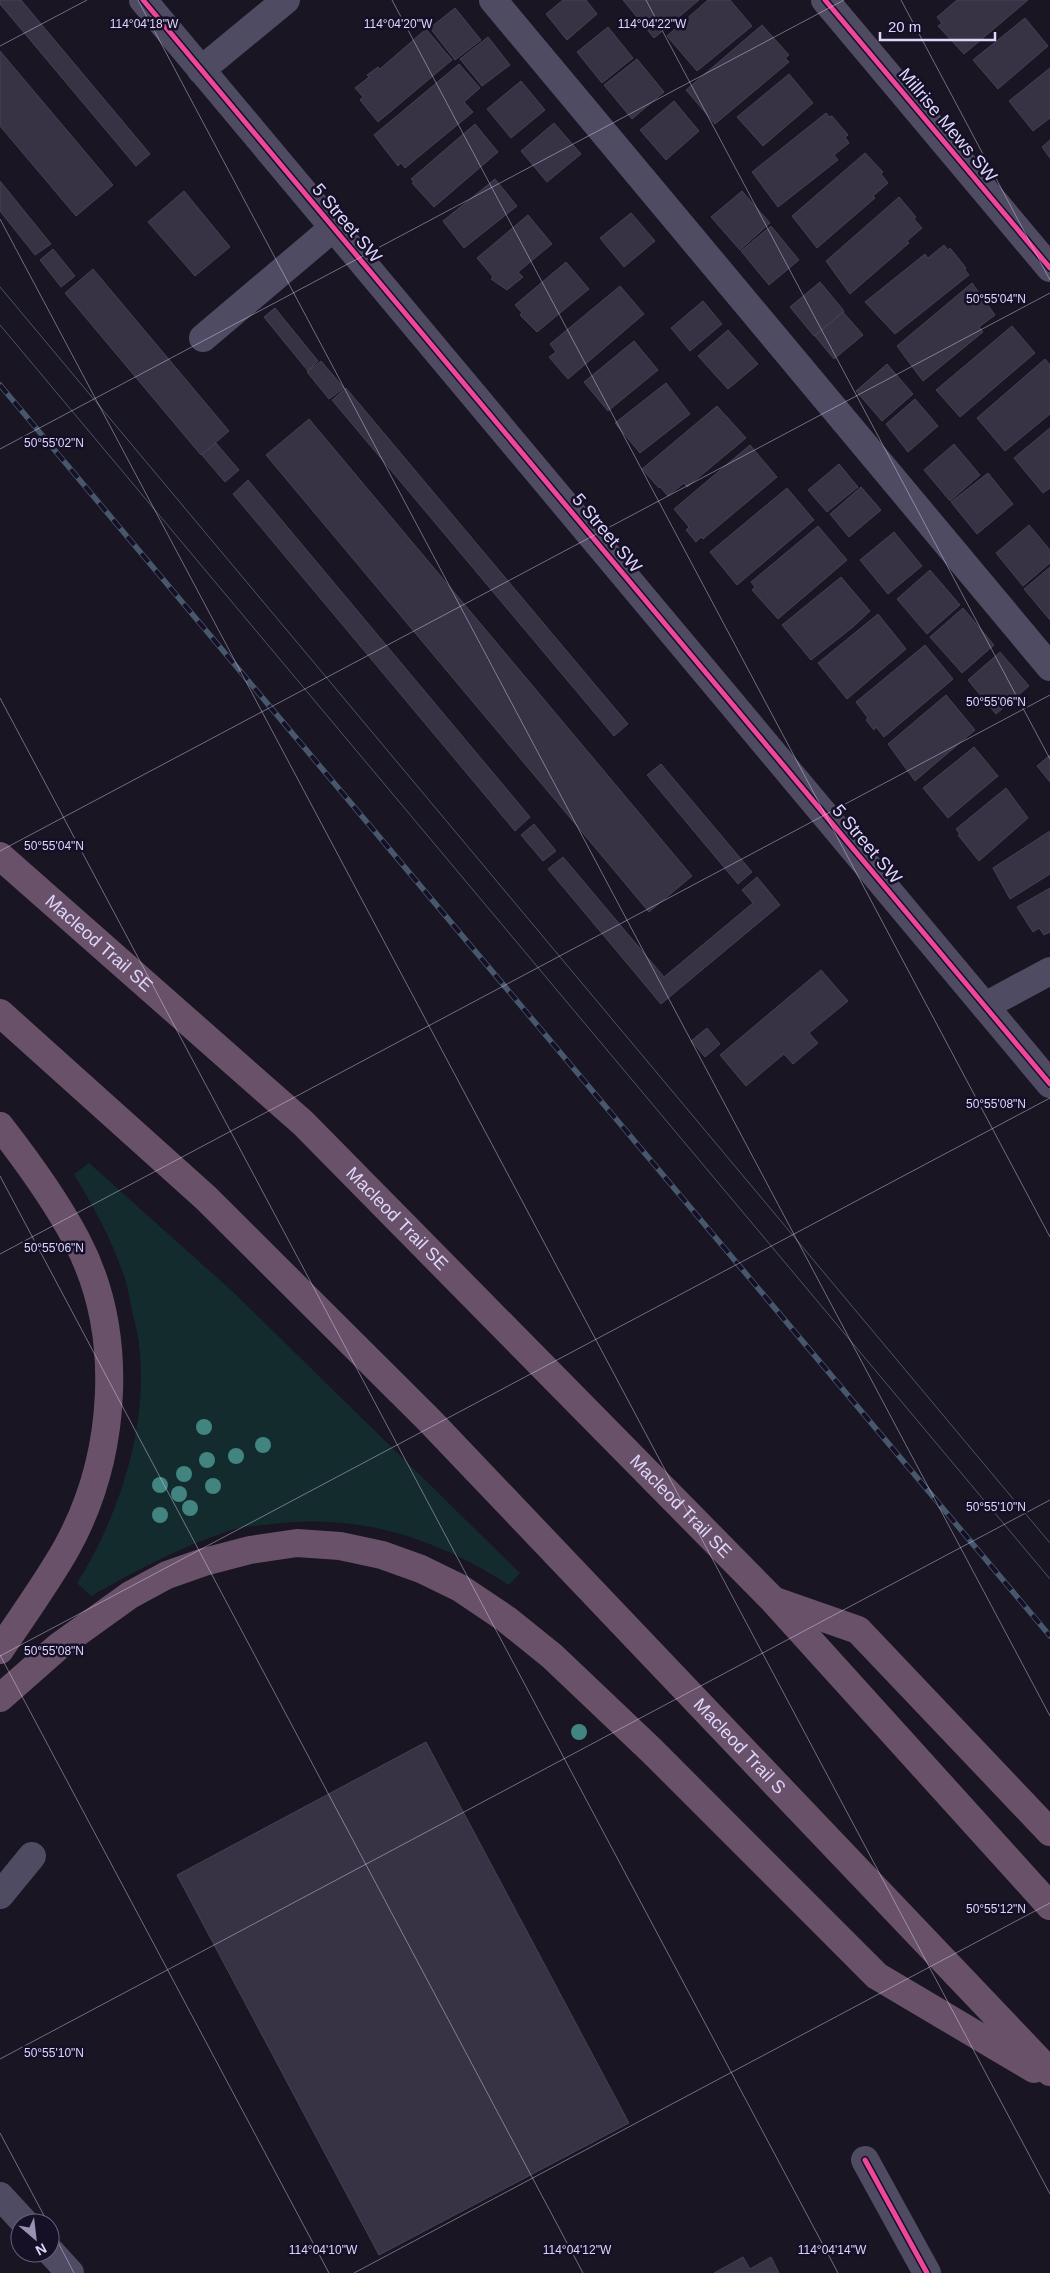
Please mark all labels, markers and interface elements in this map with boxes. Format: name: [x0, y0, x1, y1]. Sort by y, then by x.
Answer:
scale bar: [880, 10, 995, 42]
text: 114°04'18"W: [110, 17, 179, 31]
text: 114°04'20"W: [364, 17, 433, 31]
text: 114°04'22"W: [618, 17, 687, 31]
text: 20 m: [888, 18, 921, 35]
street label: Millrise Mews SW: [895, 64, 1001, 186]
street label: 5 Street SW: [308, 179, 386, 267]
text: 50°55'04"N: [966, 292, 1026, 306]
text: 50°55'02"N: [24, 436, 84, 450]
street label: 5 Street SW: [568, 489, 646, 577]
text: 50°55'06"N: [966, 695, 1026, 709]
street label: 5 Street SW: [828, 800, 906, 888]
text: 50°55'04"N: [24, 839, 84, 853]
street label: Macleod Trail SE: [41, 891, 157, 996]
text: 50°55'08"N: [966, 1097, 1026, 1111]
street label: Macleod Trail SE: [342, 1163, 452, 1274]
text: 50°55'06"N: [24, 1241, 84, 1255]
street label: Macleod Trail SE: [626, 1451, 736, 1562]
text: 50°55'10"N: [966, 1500, 1026, 1514]
text: 50°55'08"N: [24, 1644, 84, 1658]
street label: Macleod Trail S: [690, 1694, 790, 1798]
text: 50°55'12"N: [966, 1902, 1026, 1916]
text: 50°55'10"N: [24, 2046, 84, 2060]
north arrow: [10, 2213, 60, 2263]
text: N: [33, 2240, 49, 2259]
text: 114°04'10"W: [289, 2243, 358, 2257]
text: 114°04'12"W: [543, 2243, 612, 2257]
text: 114°04'14"W: [798, 2243, 867, 2257]

